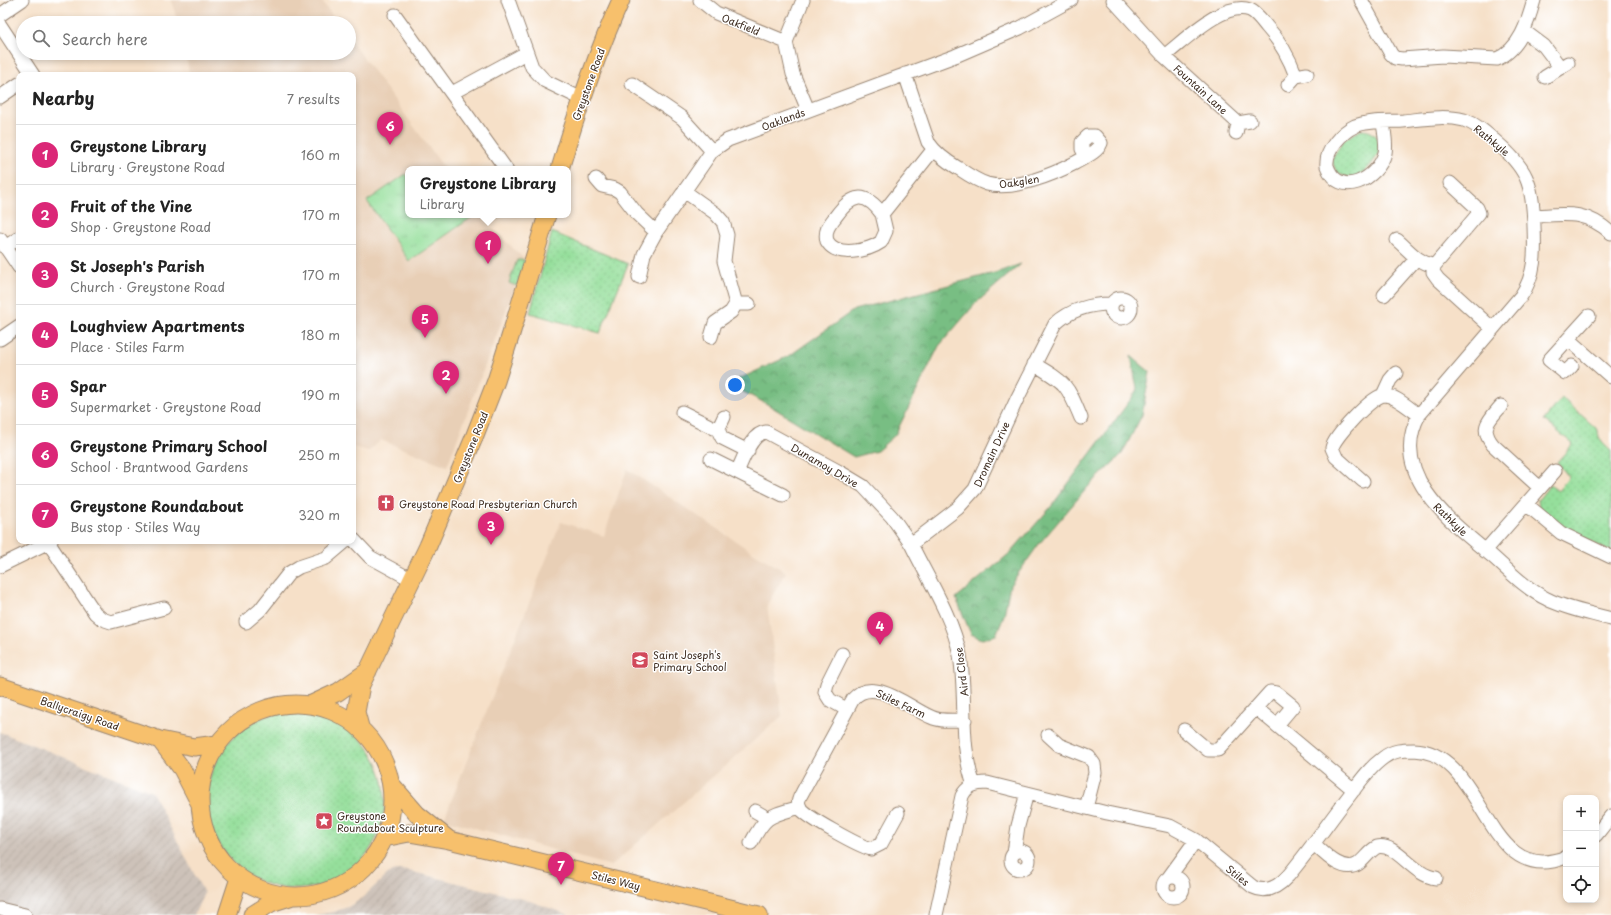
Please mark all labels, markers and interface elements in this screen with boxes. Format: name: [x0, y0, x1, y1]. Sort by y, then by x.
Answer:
street label: Oakfield: [720, 10, 762, 38]
search box: [16, 16, 356, 60]
icon: search: [30, 27, 52, 49]
text: Search here: [62, 27, 148, 50]
street label: Greystone Road: [568, 46, 609, 123]
street label: Fountain Lane: [1171, 61, 1232, 118]
text: Nearby: [32, 85, 94, 111]
text: 7 results: [287, 89, 340, 108]
street label: Oaklands: [759, 104, 807, 134]
pin: 6: [377, 112, 403, 145]
street label: Rathkyle: [1471, 121, 1514, 159]
text: Greystone Library: [70, 134, 207, 157]
text: 1: [42, 145, 48, 164]
text: 160 m: [301, 145, 340, 164]
text: Library · Greystone Road: [70, 157, 225, 176]
popup: [405, 166, 571, 218]
street label: Oakglen: [998, 170, 1040, 192]
text: Greystone Library: [420, 171, 556, 194]
text: Fruit of the Vine: [70, 194, 192, 217]
text: Library: [420, 194, 465, 213]
text: 2: [40, 205, 50, 224]
text: 170 m: [302, 205, 340, 224]
text: Shop · Greystone Road: [70, 217, 211, 236]
pin: 1: [475, 231, 501, 264]
text: St Joseph's Parish: [70, 254, 205, 277]
text: 3: [41, 265, 49, 284]
text: 170 m: [302, 265, 340, 284]
text: Church · Greystone Road: [70, 277, 225, 296]
pin: 5: [412, 305, 438, 338]
text: Loughview Apartments: [70, 314, 245, 337]
text: 4: [41, 325, 49, 344]
text: 180 m: [301, 325, 340, 344]
text: Place · Stiles Farm: [70, 337, 185, 356]
pin: 2: [433, 361, 459, 394]
text: Spar: [70, 374, 106, 397]
your location: [725, 375, 745, 395]
text: 5: [41, 385, 49, 404]
text: 190 m: [301, 385, 340, 404]
text: Supermarket · Greystone Road: [70, 397, 261, 416]
street label: Greystone Road: [449, 409, 492, 485]
street label: Dromain Drive: [969, 419, 1013, 489]
text: Greystone Primary School: [70, 434, 267, 457]
street label: Dunamoy Drive: [789, 440, 861, 490]
text: 6: [40, 445, 50, 464]
text: 250 m: [298, 445, 340, 464]
text: School · Brantwood Gardens: [70, 457, 248, 476]
church icon: Greystone Road Presbyterian Church: [376, 493, 396, 513]
text: Greystone Roundabout: [70, 494, 244, 517]
place label: Greystone Road Presbyterian Church: [399, 496, 577, 512]
street label: Rathkyle: [1430, 499, 1472, 539]
text: 7: [41, 505, 49, 524]
text: 320 m: [298, 505, 340, 524]
pin: 3: [478, 512, 504, 545]
text: Bus stop · Stiles Way: [70, 517, 200, 536]
pin: 4: [867, 612, 893, 645]
place label: Saint Joseph's Primary School: [653, 647, 727, 674]
street label: Aird Close: [951, 647, 971, 697]
school or university icon: Saint Joseph's Primary School: [630, 650, 650, 670]
street label: Stiles Farm: [874, 685, 928, 721]
street label: Ballycraigy Road: [38, 692, 122, 735]
map controls: [1563, 795, 1599, 903]
button: +: [1563, 795, 1599, 831]
place label: Greystone Roundabout Sculpture: [337, 808, 444, 835]
place icon: Greystone Roundabout Sculpture: [314, 811, 334, 831]
button: −: [1563, 831, 1599, 867]
pin: 7: [548, 852, 574, 885]
street label: Stiles: [1223, 861, 1253, 889]
street label: Stiles Way: [590, 867, 642, 893]
button: locate: [1563, 867, 1599, 903]

